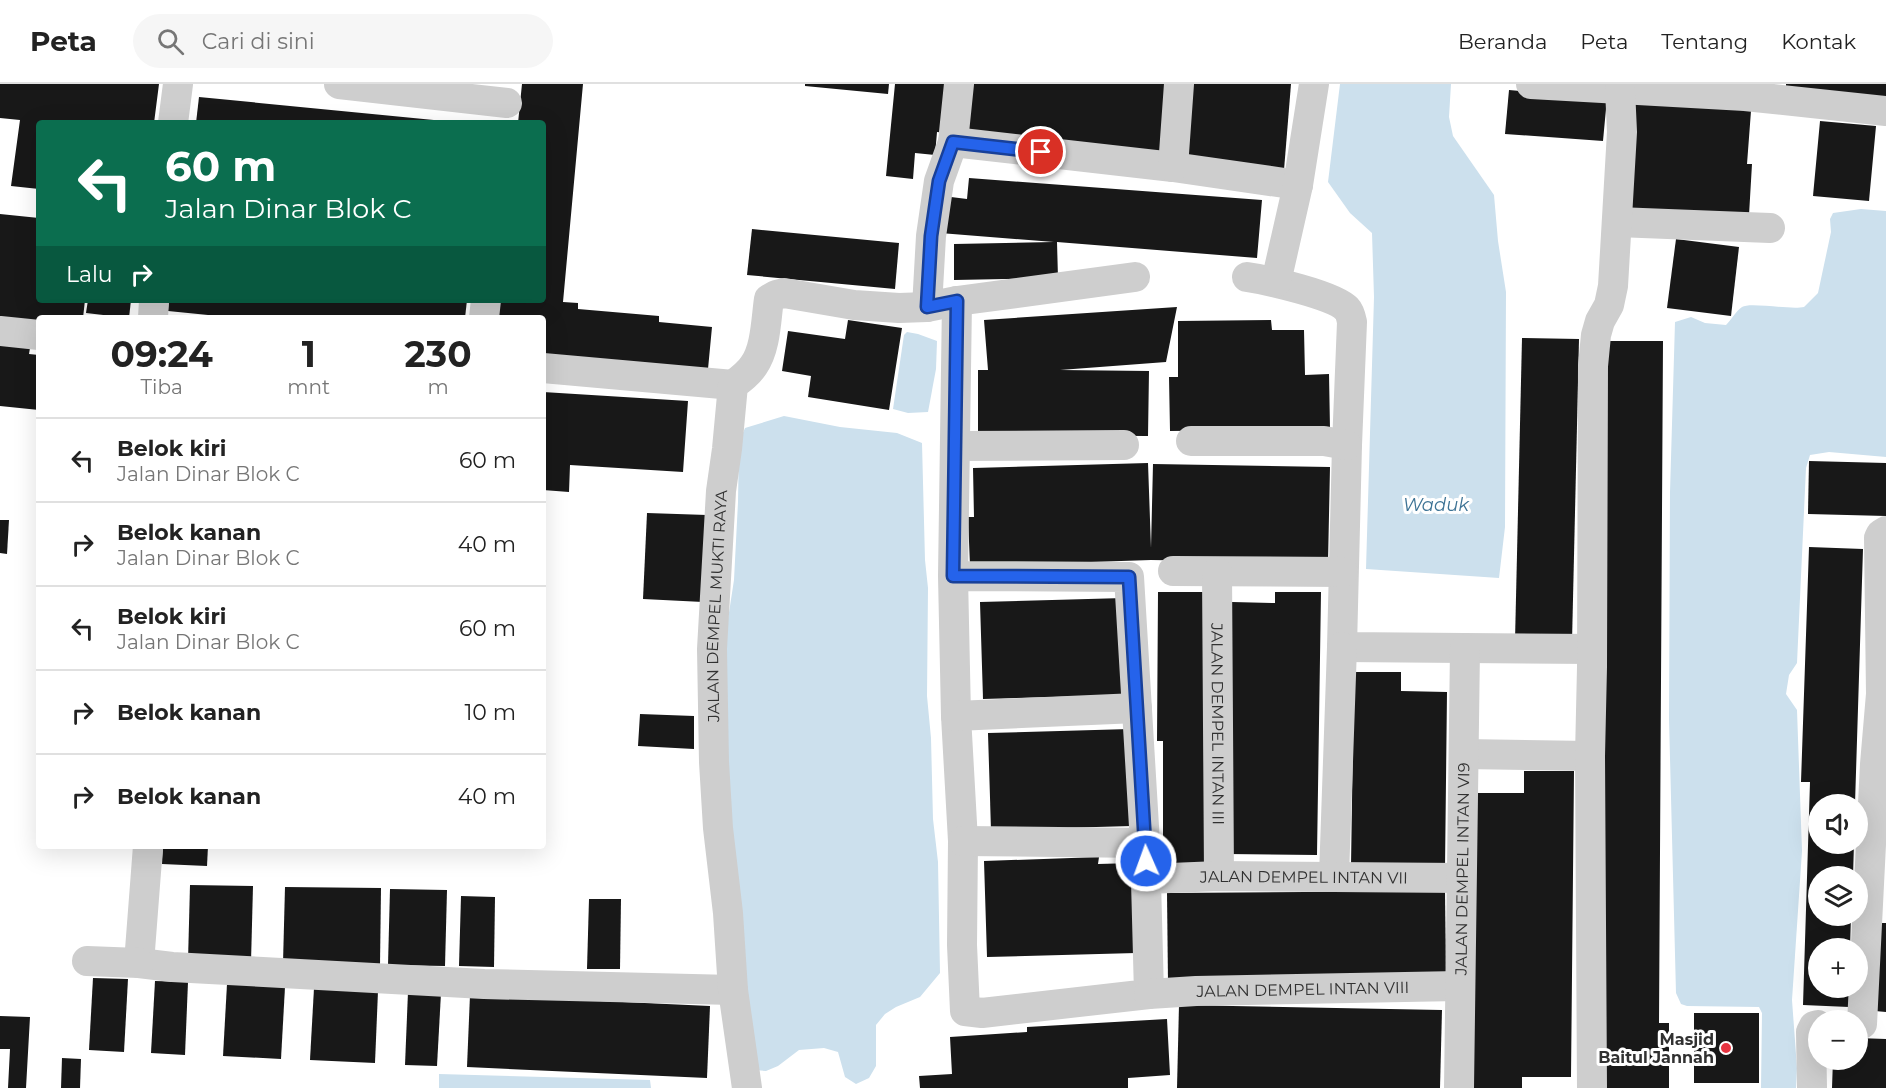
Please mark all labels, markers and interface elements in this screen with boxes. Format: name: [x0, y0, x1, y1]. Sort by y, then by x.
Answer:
search box: [133, 14, 553, 68]
text: Peta: [30, 24, 97, 58]
icon: search: [154, 25, 187, 58]
text: Cari di sini: [202, 28, 315, 55]
text: Beranda: [1458, 29, 1547, 54]
text: Peta: [1580, 29, 1628, 54]
text: Tentang: [1661, 29, 1748, 54]
text: Kontak: [1781, 29, 1856, 54]
pin: [1015, 126, 1066, 177]
icon: arrive: [1024, 135, 1057, 168]
text: 60 m: [165, 140, 276, 192]
icon: left: [66, 144, 144, 222]
text: Jalan Dinar Blok C: [165, 192, 412, 225]
icon: right: [125, 258, 158, 291]
text: Lalu: [66, 261, 113, 288]
text: 09:24: [110, 332, 213, 376]
text: 1: [302, 332, 316, 376]
text: 230: [405, 332, 472, 376]
text: Tiba: [141, 375, 183, 399]
text: mnt: [287, 375, 330, 399]
text: m: [427, 375, 449, 399]
text: Belok kiri: [117, 435, 226, 462]
icon: left: [66, 444, 99, 477]
text: 60 m: [459, 447, 516, 474]
text: Jalan Dinar Blok C: [117, 462, 300, 486]
street label: JALAN DEMPEL MUKTI RAYA: [702, 489, 731, 723]
water label: Waduk: [1403, 494, 1470, 516]
text: Belok kanan: [117, 519, 261, 546]
icon: right: [66, 528, 99, 561]
text: 40 m: [458, 531, 516, 558]
text: Jalan Dinar Blok C: [117, 546, 300, 570]
text: Belok kiri: [117, 603, 226, 630]
icon: left: [66, 612, 99, 645]
text: 60 m: [459, 615, 516, 642]
street label: JALAN DEMPEL INTAN III: [1208, 622, 1228, 825]
text: Jalan Dinar Blok C: [117, 630, 300, 654]
icon: right: [66, 696, 99, 729]
text: Belok kanan: [117, 699, 261, 726]
text: 10 m: [464, 699, 516, 726]
street label: JALAN DEMPEL INTAN VI9: [1451, 762, 1473, 977]
icon: right: [66, 780, 99, 813]
text: Belok kanan: [117, 783, 261, 810]
text: 40 m: [458, 783, 516, 810]
map controls: [1808, 794, 1868, 1070]
button: sound: [1808, 794, 1868, 854]
position arrow: [1114, 829, 1178, 893]
street label: JALAN DEMPEL INTAN VII: [1199, 866, 1408, 887]
button: layers: [1808, 866, 1868, 926]
button: +: [1808, 938, 1868, 998]
street label: JALAN DEMPEL INTAN VIII: [1195, 977, 1410, 1001]
button: −: [1808, 1010, 1868, 1070]
place label: Masjid Baitul Jannah: [1598, 1030, 1714, 1067]
marker: Masjid Baitul Jannah: [1719, 1041, 1733, 1055]

